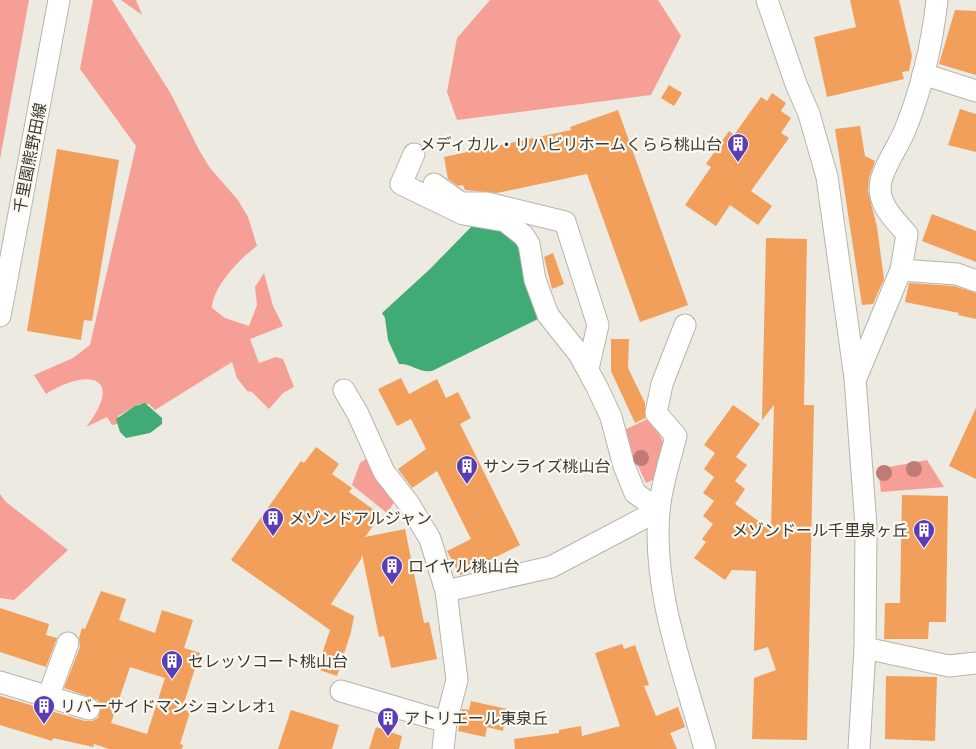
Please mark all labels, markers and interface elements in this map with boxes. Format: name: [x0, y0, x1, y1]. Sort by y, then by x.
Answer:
street label: 千里園熊野田線: [10, 101, 50, 215]
building icon: メディカル・リハビリホームくらら桃山台: [726, 132, 750, 163]
place label: メディカル・リハビリホームくらら桃山台: [420, 135, 722, 154]
building icon: サンライズ桃山台: [455, 454, 479, 485]
place label: サンライズ桃山台: [483, 457, 611, 476]
building icon: メゾンドアルジャン: [261, 506, 285, 537]
place label: メゾンドアルジャン: [289, 509, 432, 528]
building icon: メゾンドール千里泉ヶ丘: [912, 518, 936, 549]
place label: メゾンドール千里泉ヶ丘: [732, 521, 908, 540]
building icon: ロイヤル桃山台: [380, 554, 404, 585]
place label: ロイヤル桃山台: [408, 557, 520, 576]
building icon: セレッソコート桃山台: [160, 649, 184, 680]
place label: セレッソコート桃山台: [188, 652, 348, 671]
building icon: リバーサイドマンションレオ1: [32, 694, 56, 725]
place label: リバーサイドマンションレオ1: [60, 697, 275, 716]
building icon: アトリエール東泉丘: [376, 706, 400, 737]
place label: アトリエール東泉丘: [404, 709, 548, 728]

